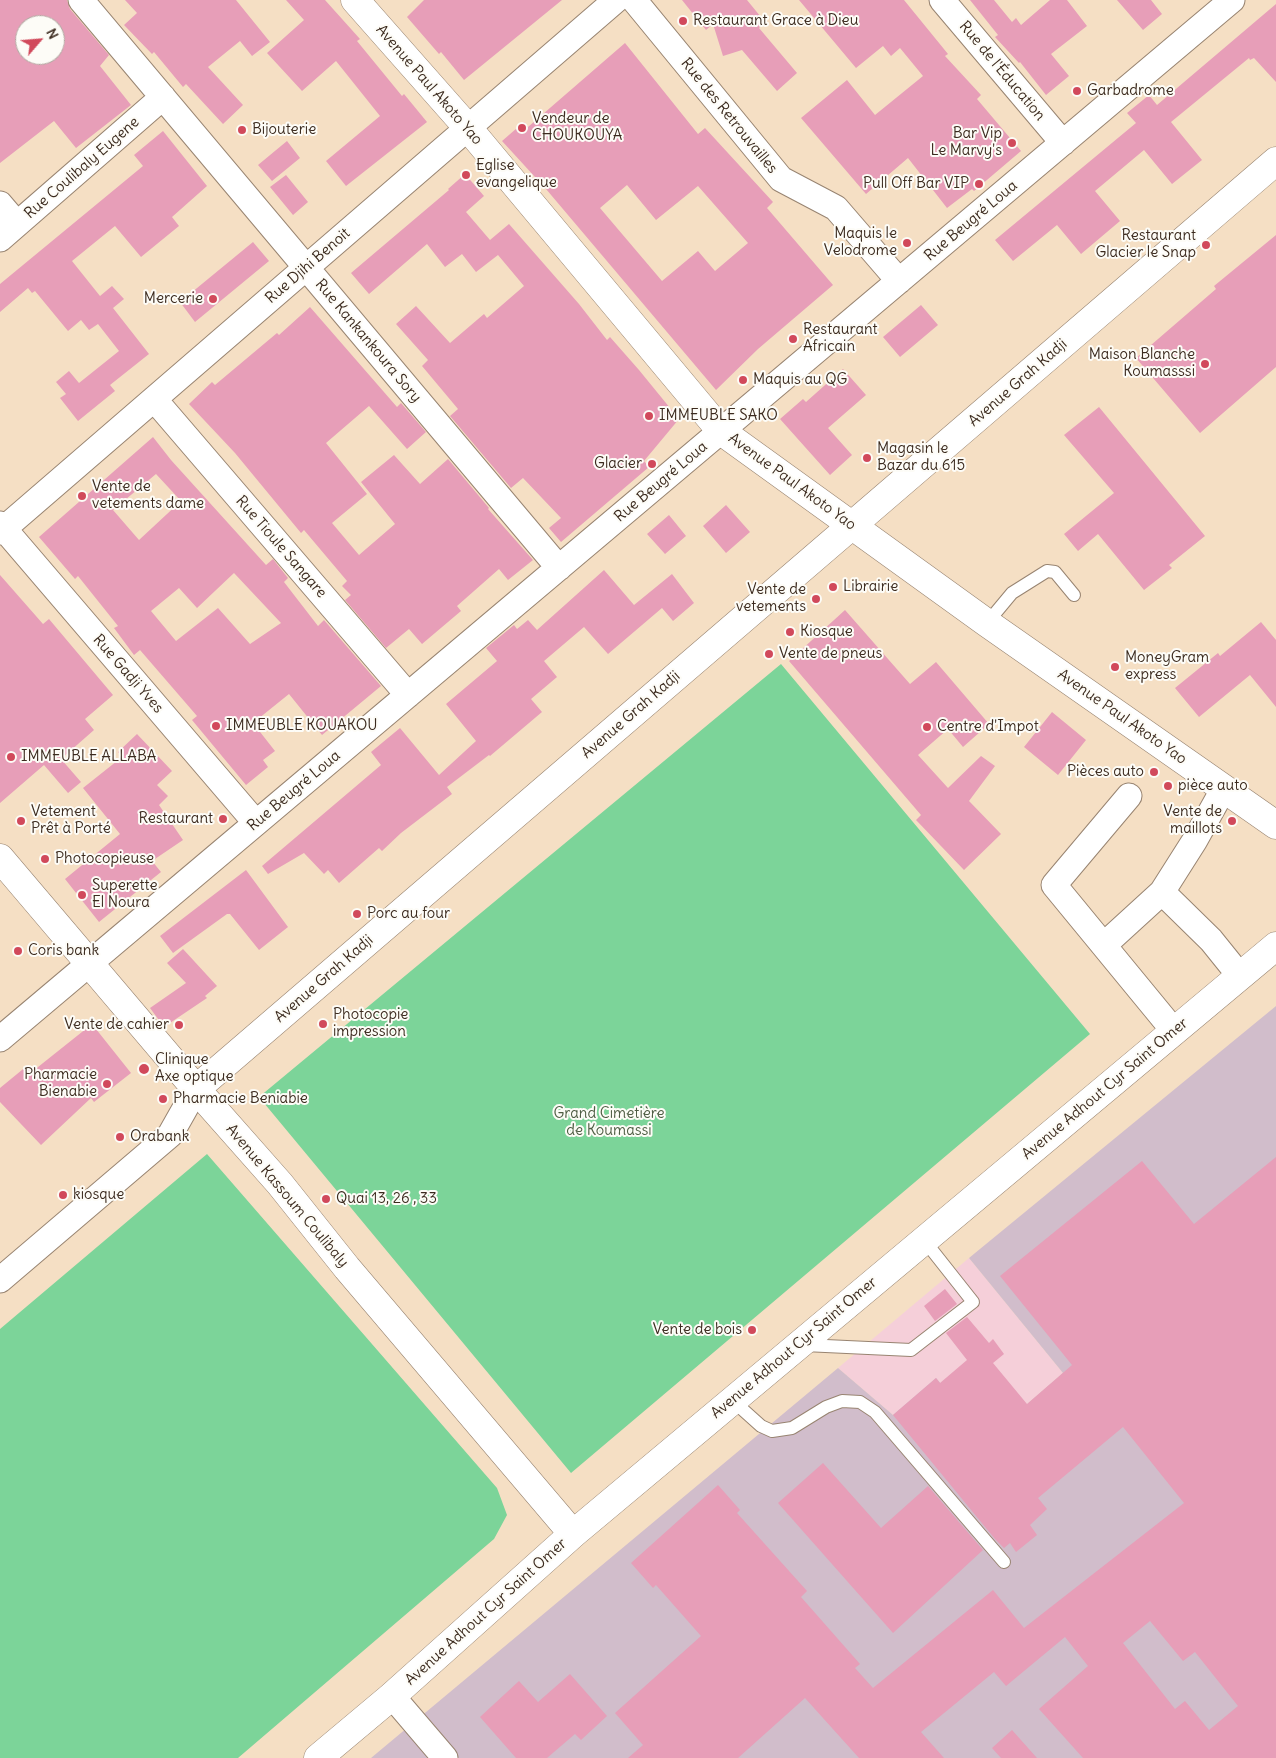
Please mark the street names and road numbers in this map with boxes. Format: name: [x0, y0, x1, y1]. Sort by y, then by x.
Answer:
street label: Rue de l'Éducation: [955, 18, 1049, 124]
street label: Avenue Paul Akoto Yao: [372, 21, 486, 149]
street label: Rue des Retrouvailles: [677, 55, 781, 177]
street label: Rue Coulibaly Eugene: [21, 113, 143, 223]
street label: Rue Beugré Loua: [921, 177, 1021, 265]
street label: Rue Djihi Benoit: [262, 224, 354, 308]
street label: Rue Kankankoura Sory: [311, 276, 425, 406]
street label: Avenue Grah Kadji: [965, 335, 1071, 431]
street label: Avenue Paul Akoto Yao: [725, 430, 859, 534]
street label: Rue Beugré Loua: [611, 438, 711, 526]
street label: Rue Tioule Sangare: [232, 492, 330, 602]
street label: Rue Gadji Yves: [89, 631, 167, 717]
street label: Avenue Paul Akoto Yao: [1054, 666, 1190, 768]
street label: Avenue Grah Kadji: [578, 667, 684, 763]
street label: Rue Beugré Loua: [244, 747, 344, 835]
street label: Avenue Grah Kadji: [271, 931, 377, 1027]
street label: Avenue Adhout Cyr Saint Omer: [1018, 1014, 1192, 1164]
street label: Avenue Kassoum Coulibaly: [222, 1121, 352, 1271]
street label: Avenue Adhout Cyr Saint Omer: [707, 1273, 881, 1423]
street label: Avenue Adhout Cyr Saint Omer: [402, 1535, 570, 1689]

